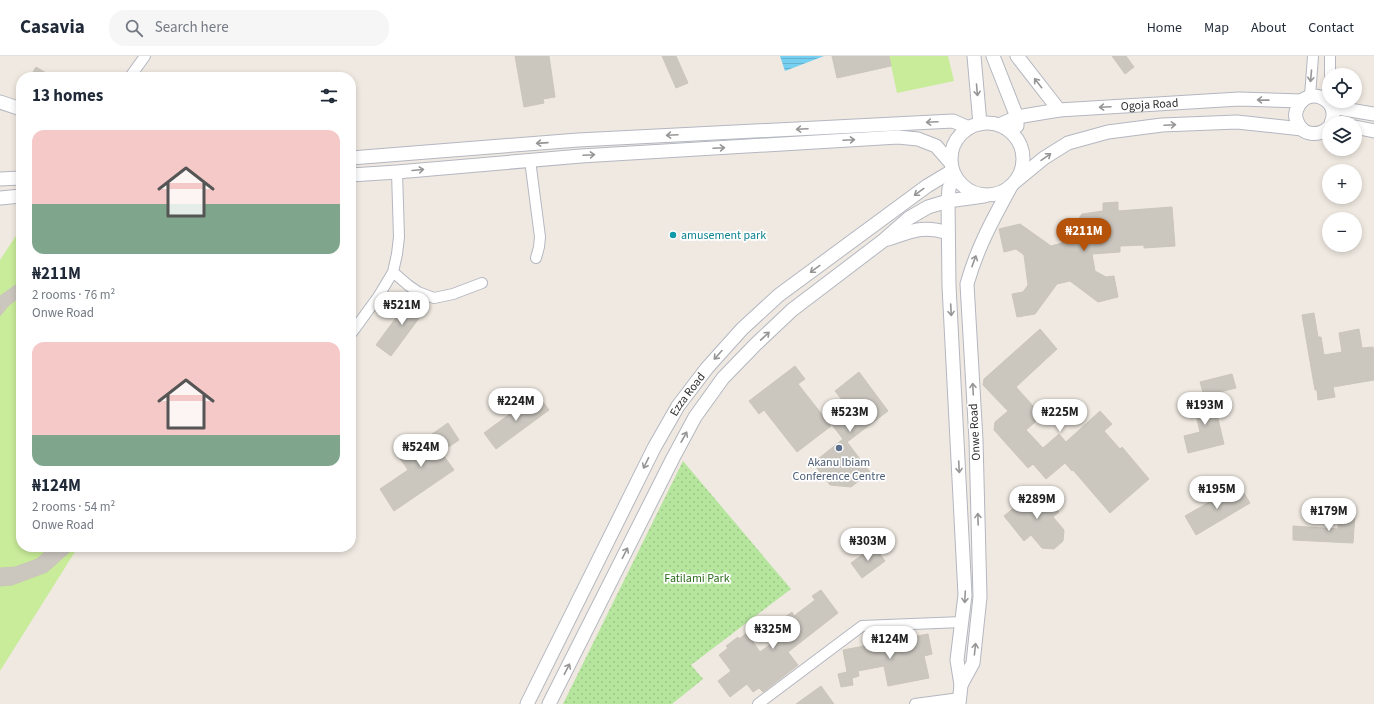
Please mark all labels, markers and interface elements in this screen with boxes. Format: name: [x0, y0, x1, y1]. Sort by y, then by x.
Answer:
search box: [109, 10, 389, 46]
text: Casavia: [20, 14, 85, 41]
icon: search: [123, 17, 145, 39]
text: Search here: [155, 17, 229, 38]
text: Home: [1147, 18, 1182, 38]
text: Map: [1204, 18, 1229, 38]
text: About: [1251, 18, 1286, 38]
text: Contact: [1308, 18, 1354, 38]
map controls: [1322, 68, 1362, 252]
button: locate: [1322, 68, 1362, 108]
one-way arrow: [1308, 69, 1315, 82]
one-way arrow: [1033, 78, 1042, 89]
one-way arrow: [973, 83, 980, 96]
text: 13 homes: [32, 84, 103, 108]
icon: filters: [318, 85, 340, 107]
street label: Ogoja Road: [1120, 94, 1179, 115]
one-way arrow: [1257, 96, 1270, 104]
one-way arrow: [1099, 104, 1112, 111]
button: layers: [1322, 116, 1362, 156]
one-way arrow: [926, 118, 939, 125]
one-way arrow: [1163, 121, 1176, 129]
one-way arrow: [796, 125, 809, 132]
one-way arrow: [666, 132, 679, 139]
one-way arrow: [842, 137, 855, 144]
one-way arrow: [536, 139, 549, 146]
one-way arrow: [712, 144, 725, 151]
one-way arrow: [582, 152, 595, 159]
one-way arrow: [1040, 153, 1051, 161]
icon: home: [150, 156, 222, 228]
button: +: [1322, 164, 1362, 204]
one-way arrow: [411, 167, 424, 174]
one-way arrow: [914, 188, 925, 196]
button: −: [1322, 212, 1362, 252]
pin: ₦211M: [1056, 218, 1112, 252]
text: ₦211M: [1065, 222, 1103, 240]
place label: amusement park: [681, 227, 766, 244]
marker: amusement park: [668, 230, 678, 240]
one-way arrow: [970, 255, 978, 267]
text: ₦211M: [32, 262, 81, 286]
one-way arrow: [809, 265, 820, 273]
text: 2 rooms · 76 m²: [32, 286, 115, 304]
pin: ₦521M: [374, 292, 430, 326]
text: ₦521M: [383, 296, 421, 314]
one-way arrow: [947, 303, 954, 316]
text: Onwe Road: [32, 304, 94, 322]
one-way arrow: [759, 332, 769, 341]
one-way arrow: [713, 350, 723, 360]
icon: home: [150, 368, 222, 440]
street label: Ezza Road: [665, 369, 709, 419]
one-way arrow: [969, 383, 976, 396]
pin: ₦224M: [488, 388, 544, 422]
text: ₦224M: [497, 392, 535, 410]
pin: ₦193M: [1177, 392, 1233, 426]
text: ₦193M: [1186, 396, 1224, 414]
pin: ₦523M: [822, 399, 878, 433]
pin: ₦225M: [1032, 399, 1088, 433]
text: ₦523M: [831, 403, 869, 421]
street label: Onwe Road: [965, 403, 985, 461]
text: ₦225M: [1041, 403, 1079, 421]
one-way arrow: [681, 431, 689, 443]
pin: ₦524M: [393, 434, 449, 468]
text: ₦524M: [402, 438, 440, 456]
marker: Akanu Ibiam Conference Centre: [834, 443, 844, 453]
place label: Akanu Ibiam Conference Centre: [793, 454, 885, 485]
one-way arrow: [642, 457, 649, 469]
one-way arrow: [955, 460, 963, 473]
text: ₦124M: [32, 474, 81, 498]
pin: ₦195M: [1189, 476, 1245, 510]
text: ₦195M: [1198, 480, 1236, 498]
pin: ₦289M: [1009, 486, 1065, 520]
text: ₦289M: [1018, 490, 1056, 508]
text: 2 rooms · 54 m²: [32, 498, 115, 516]
pin: ₦179M: [1301, 498, 1357, 532]
text: ₦179M: [1310, 502, 1348, 520]
one-way arrow: [974, 513, 982, 526]
text: Onwe Road: [32, 516, 94, 534]
pin: ₦303M: [840, 528, 896, 562]
text: ₦303M: [849, 532, 887, 550]
one-way arrow: [622, 547, 629, 559]
park label: Fatilami Park: [664, 570, 730, 587]
one-way arrow: [961, 590, 968, 603]
pin: ₦325M: [745, 616, 801, 650]
text: ₦325M: [754, 620, 792, 638]
pin: ₦124M: [862, 626, 918, 660]
text: ₦124M: [871, 630, 909, 648]
one-way arrow: [971, 643, 978, 656]
one-way arrow: [564, 663, 571, 675]

